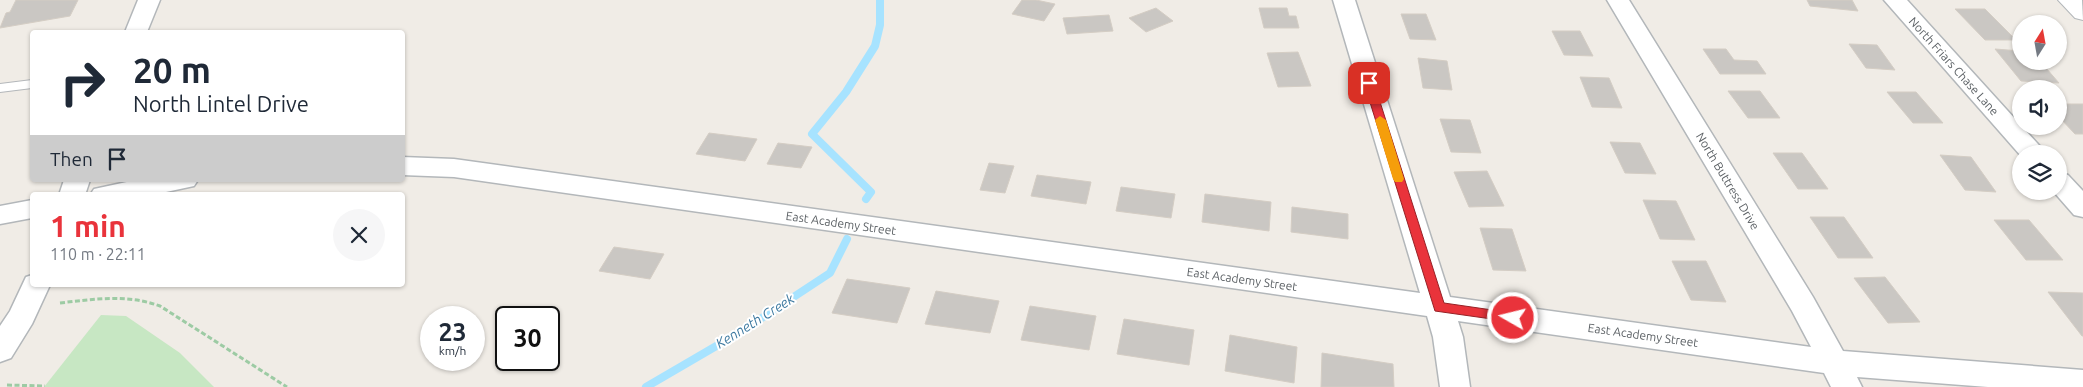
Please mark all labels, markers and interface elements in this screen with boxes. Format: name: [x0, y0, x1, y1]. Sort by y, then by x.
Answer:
street label: North Friars Chase Lane: [1907, 14, 2001, 118]
north arrow: [2012, 15, 2068, 70]
map controls: [2012, 15, 2067, 200]
icon: right: [50, 50, 115, 115]
text: 20 m: [133, 50, 211, 90]
pin: [1348, 62, 1390, 104]
icon: arrive: [1355, 69, 1383, 97]
button: sound: [2012, 80, 2067, 135]
text: North Lintel Drive: [133, 91, 309, 116]
street label: North Buttress Drive: [1694, 130, 1762, 232]
icon: arrive: [103, 145, 131, 173]
button: layers: [2012, 145, 2067, 200]
text: Then: [50, 148, 93, 170]
text: 1 min: [50, 209, 126, 243]
button: close: [333, 209, 385, 261]
street label: East Academy Street: [785, 209, 897, 237]
text: 110 m · 22:11: [50, 245, 146, 263]
street label: East Academy Street: [1186, 265, 1298, 293]
water label: Kenneth Creek: [713, 290, 798, 352]
position arrow: [1486, 291, 1538, 343]
speed limit sign: 30: [495, 306, 560, 371]
text: 23: [438, 318, 467, 346]
street label: East Academy Street: [1587, 321, 1699, 349]
text: km/h: [439, 344, 466, 357]

